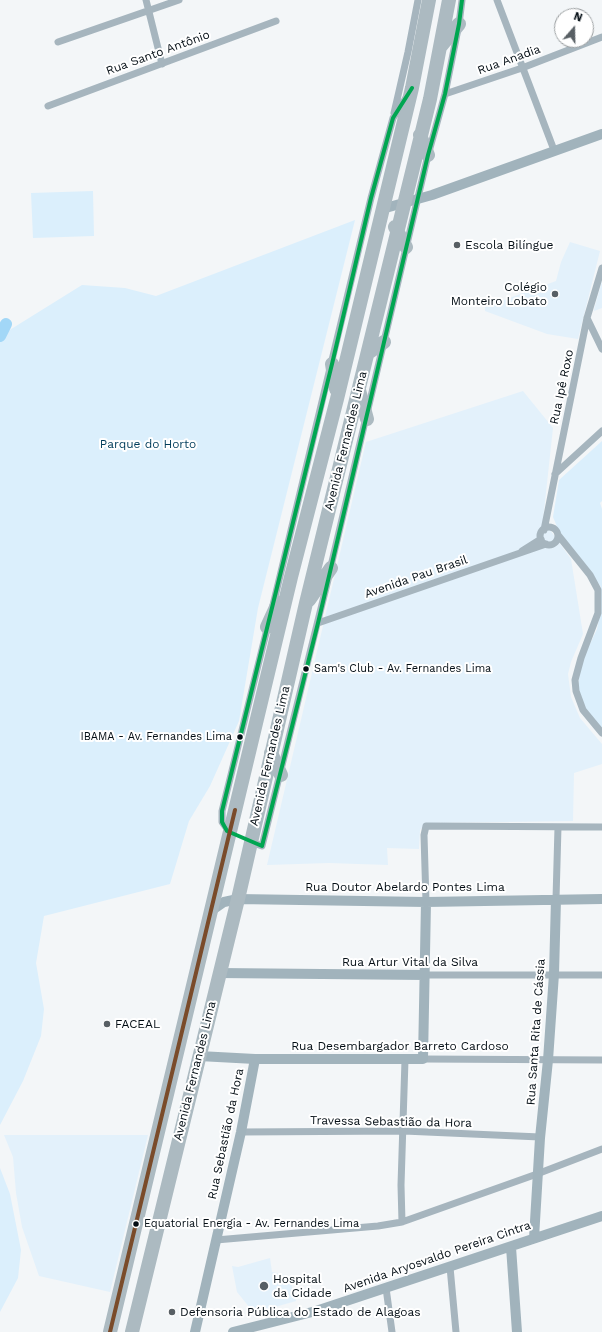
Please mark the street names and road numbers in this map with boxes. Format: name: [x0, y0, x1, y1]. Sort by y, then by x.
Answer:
street label: Rua Santo Antônio: [104, 28, 212, 78]
street label: Rua Anadia: [476, 42, 542, 78]
street label: Rua Ipê Roxo: [547, 348, 577, 426]
street label: Avenida Fernandes Lima: [322, 370, 370, 512]
street label: Avenida Pau Brasil: [363, 553, 469, 601]
street label: Avenida Fernandes Lima: [247, 685, 293, 827]
street label: Rua Doutor Abelardo Pontes Lima: [305, 880, 505, 894]
street label: Rua Artur Vital da Silva: [342, 955, 478, 969]
street label: Rua Santa Rita de Cássia: [524, 958, 548, 1106]
street label: Avenida Fernandes Lima: [171, 1000, 219, 1142]
street label: Rua Desembargador Barreto Cardoso: [291, 1039, 509, 1053]
street label: Rua Sebastião da Hora: [205, 1067, 247, 1201]
street label: Travessa Sebastião da Hora: [310, 1113, 472, 1131]
street label: Avenida Aryosvaldo Pereira Cintra: [341, 1218, 533, 1296]

